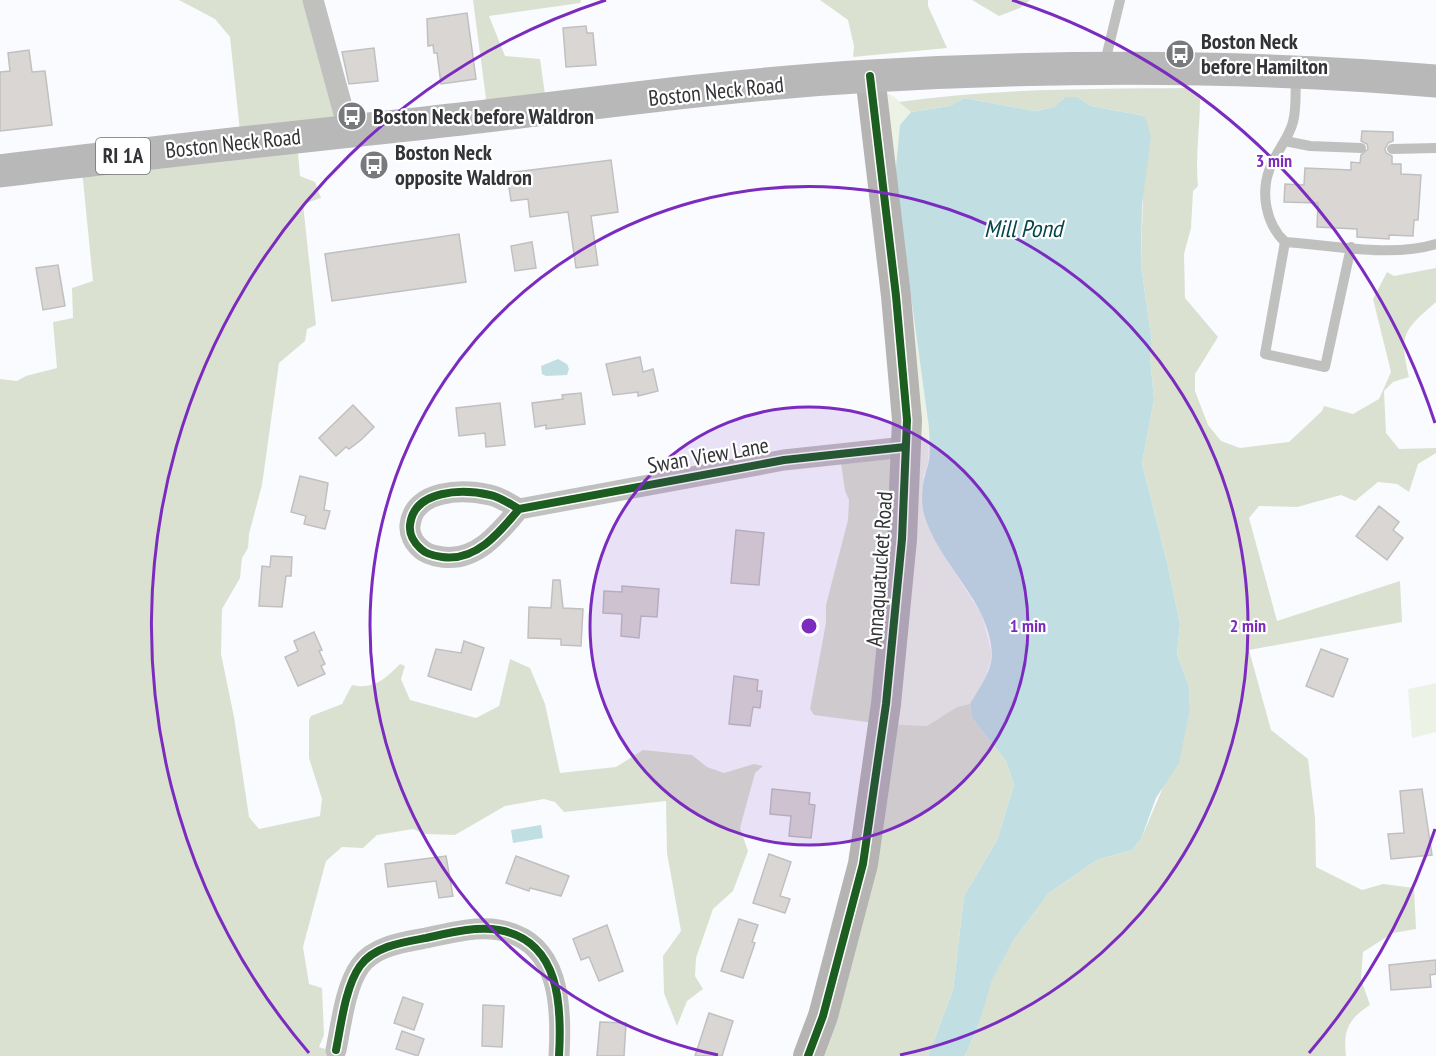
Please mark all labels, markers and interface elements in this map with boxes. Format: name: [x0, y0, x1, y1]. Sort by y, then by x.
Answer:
place label: Boston Neck before Hamilton: [1201, 27, 1328, 80]
bus stop icon: Boston Neck before Hamilton: [1164, 38, 1196, 70]
street label: Boston Neck Road: [647, 70, 785, 112]
bus stop icon: Boston Neck before Waldron: [336, 100, 368, 132]
place label: Boston Neck before Waldron: [373, 102, 594, 130]
street label: Boston Neck Road: [164, 122, 302, 164]
road number: RI 1A: [96, 138, 150, 174]
place label: Boston Neck opposite Waldron: [395, 138, 532, 191]
bus stop icon: Boston Neck opposite Waldron: [358, 149, 390, 181]
text: 3 min: [1256, 149, 1292, 172]
water label: Mill Pond: [984, 213, 1066, 244]
street label: Swan View Lane: [645, 431, 771, 479]
street label: Annaquatucket Road: [860, 490, 898, 648]
text: 1 min: [1010, 614, 1046, 637]
text: 2 min: [1230, 614, 1266, 637]
centre of rings: [799, 616, 819, 636]

